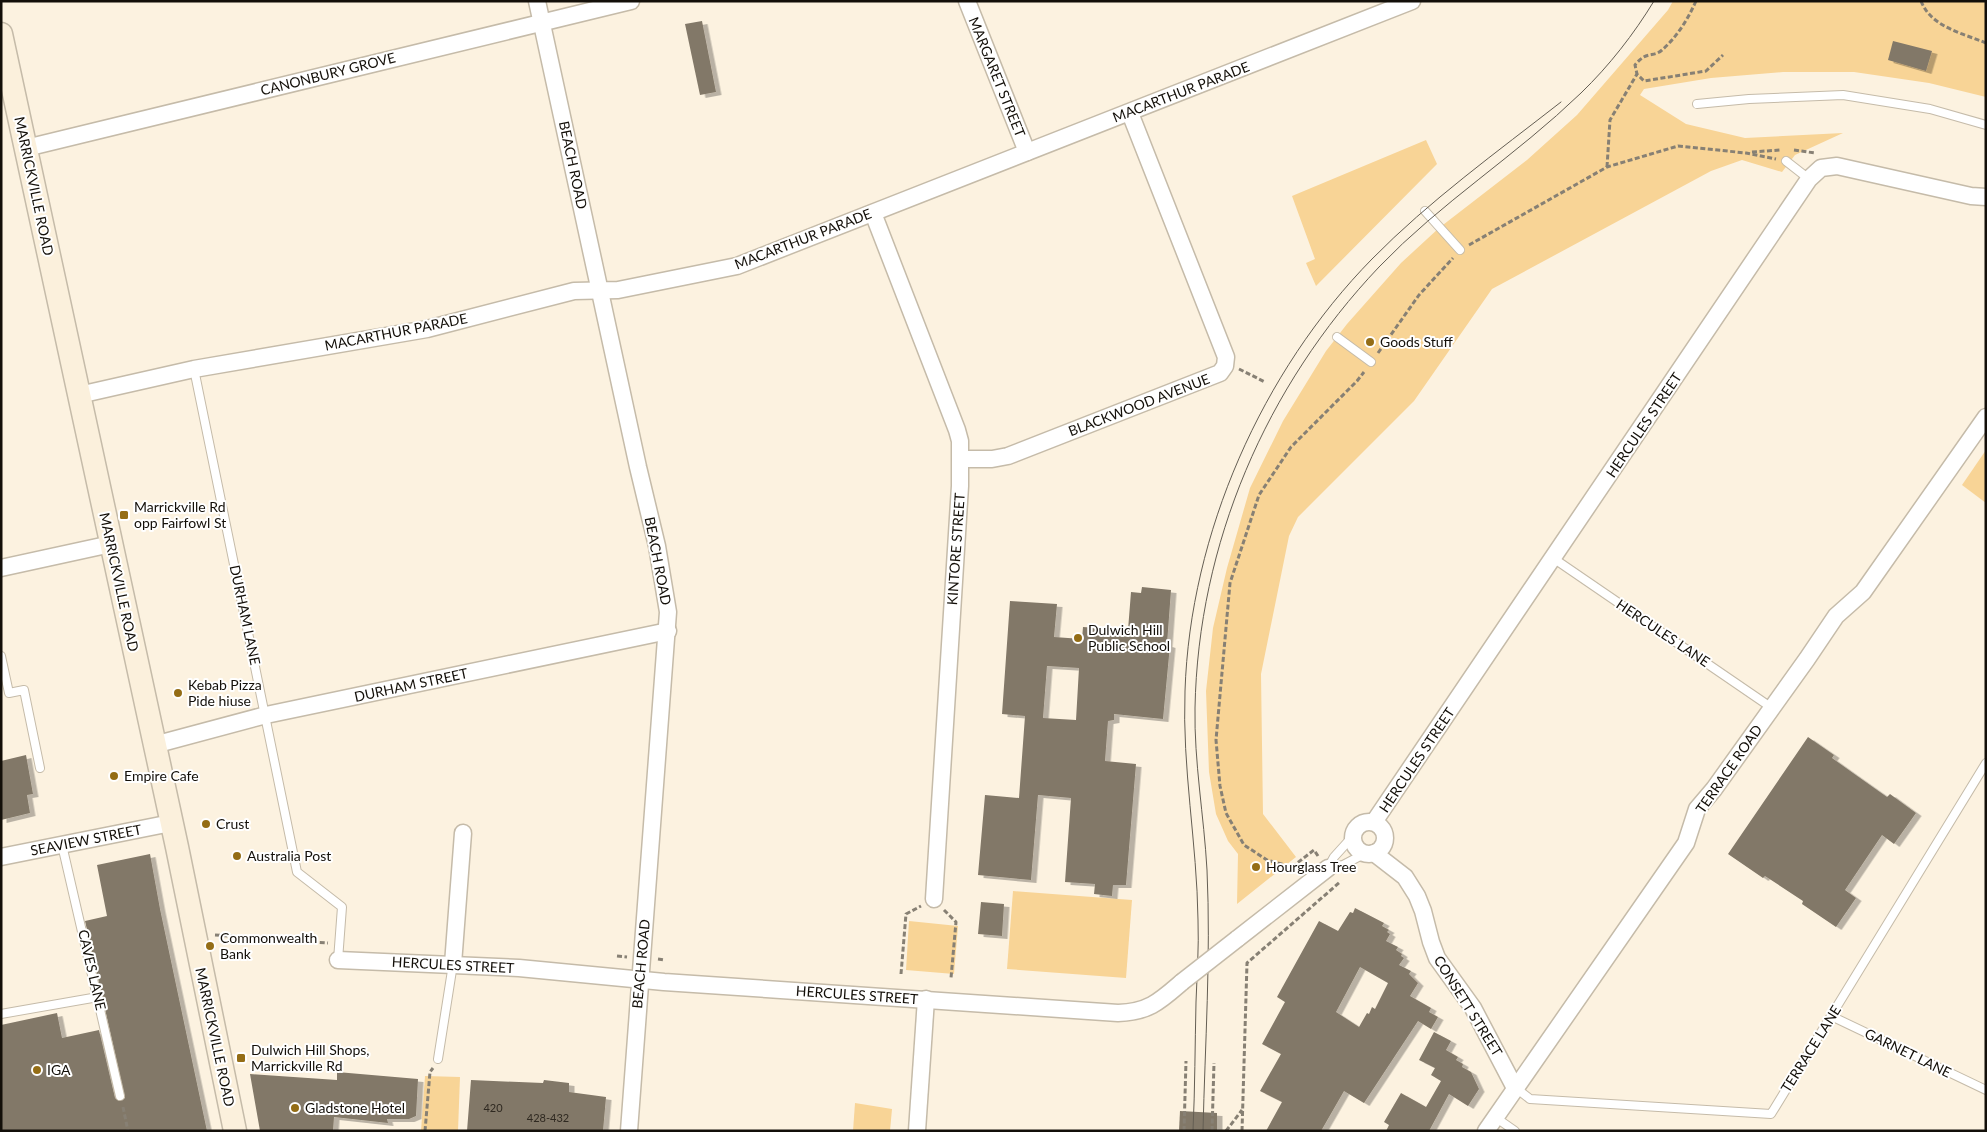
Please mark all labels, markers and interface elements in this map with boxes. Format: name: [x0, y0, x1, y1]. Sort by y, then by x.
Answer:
street label: MARGARET STREET: [966, 14, 1030, 140]
street label: CANONBURY GROVE: [259, 49, 397, 98]
street label: MACARTHUR PARADE: [1110, 58, 1252, 125]
street label: MARRICKVILLE ROAD: [11, 115, 58, 257]
street label: BEACH ROAD: [556, 119, 591, 211]
street label: MACARTHUR PARADE: [732, 205, 874, 272]
street label: MACARTHUR PARADE: [323, 309, 469, 354]
place label: Goods Stuff: [1380, 333, 1454, 350]
marker: Goods Stuff: [1364, 336, 1376, 348]
street label: HERCULES STREET: [1602, 369, 1685, 480]
street label: BLACKWOOD AVENUE: [1066, 370, 1212, 439]
street label: KINTORE STREET: [943, 492, 968, 606]
place label: Marrickville Rd opp Fairfowl St: [134, 498, 226, 531]
marker: Marrickville Rd opp Fairfowl St: [118, 509, 130, 521]
street label: MARRICKVILLE ROAD: [96, 511, 143, 653]
street label: BEACH ROAD: [642, 515, 675, 607]
street label: DURHAM LANE: [227, 563, 264, 667]
street label: HERCULES LANE: [1613, 595, 1713, 670]
place label: Dulwich Hill Public School: [1088, 621, 1170, 654]
marker: Dulwich Hill Public School: [1072, 632, 1084, 644]
street label: DURHAM STREET: [353, 664, 470, 705]
place label: Kebab Pizza Pide hiuse: [188, 676, 262, 709]
marker: Kebab Pizza Pide hiuse: [172, 687, 184, 699]
street label: HERCULES STREET: [1375, 704, 1458, 815]
street label: TERRACE ROAD: [1692, 721, 1765, 816]
place label: Empire Cafe: [124, 767, 199, 784]
marker: Empire Cafe: [108, 770, 120, 782]
place label: Crust: [216, 815, 249, 832]
marker: Crust: [200, 818, 212, 830]
street label: SEAVIEW STREET: [29, 820, 144, 859]
place label: Australia Post: [247, 847, 331, 864]
marker: Australia Post: [231, 850, 243, 862]
place label: Hourglass Tree: [1266, 858, 1356, 875]
marker: Hourglass Tree: [1250, 861, 1262, 873]
street label: BEACH ROAD: [628, 919, 653, 1009]
street label: CAVES LANE: [75, 928, 110, 1012]
place label: Commonwealth Bank: [220, 929, 317, 962]
marker: Commonwealth Bank: [204, 940, 216, 952]
street label: CONSETT STREET: [1431, 952, 1507, 1060]
street label: HERCULES STREET: [391, 953, 515, 976]
street label: MARRICKVILLE ROAD: [192, 966, 239, 1108]
street label: HERCULES STREET: [795, 982, 920, 1007]
street label: TERRACE LANE: [1777, 1002, 1844, 1095]
street label: GARNET LANE: [1862, 1024, 1954, 1081]
place label: Dulwich Hill Shops, Marrickville Rd: [251, 1041, 370, 1074]
marker: Dulwich Hill Shops, Marrickville Rd: [235, 1052, 247, 1064]
place label: IGA: [47, 1061, 71, 1078]
marker: IGA: [31, 1064, 43, 1076]
place label: Gladstone Hotel: [305, 1099, 405, 1116]
house number: 420: [483, 1101, 503, 1114]
marker: Gladstone Hotel: [289, 1102, 301, 1114]
house number: 428-432: [527, 1111, 569, 1124]

